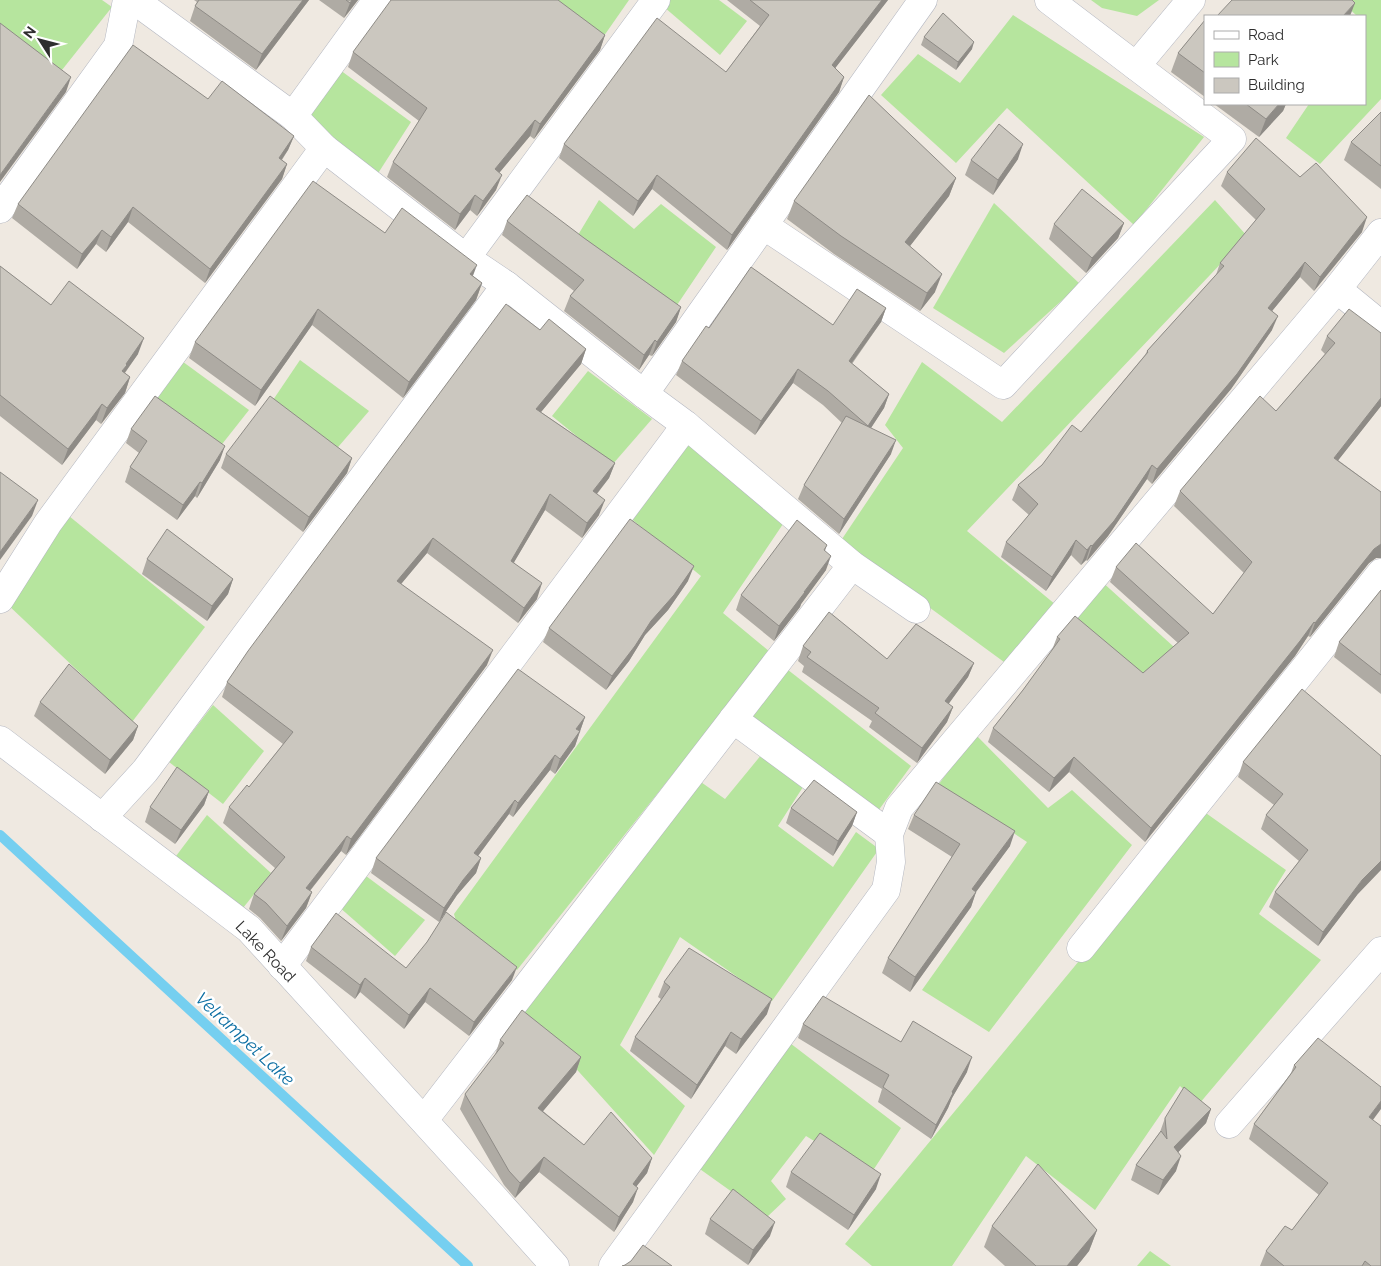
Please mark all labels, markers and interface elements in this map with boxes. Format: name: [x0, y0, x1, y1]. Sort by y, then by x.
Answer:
north arrow: [15, 15, 65, 65]
legend: [1204, 15, 1366, 105]
text: N: [20, 23, 39, 41]
text: Road: [1248, 26, 1284, 44]
text: Park: [1248, 51, 1279, 69]
text: Building: [1248, 76, 1305, 94]
street label: Lake Road: [232, 917, 300, 986]
water label: Velrampet Lake: [192, 987, 299, 1090]

